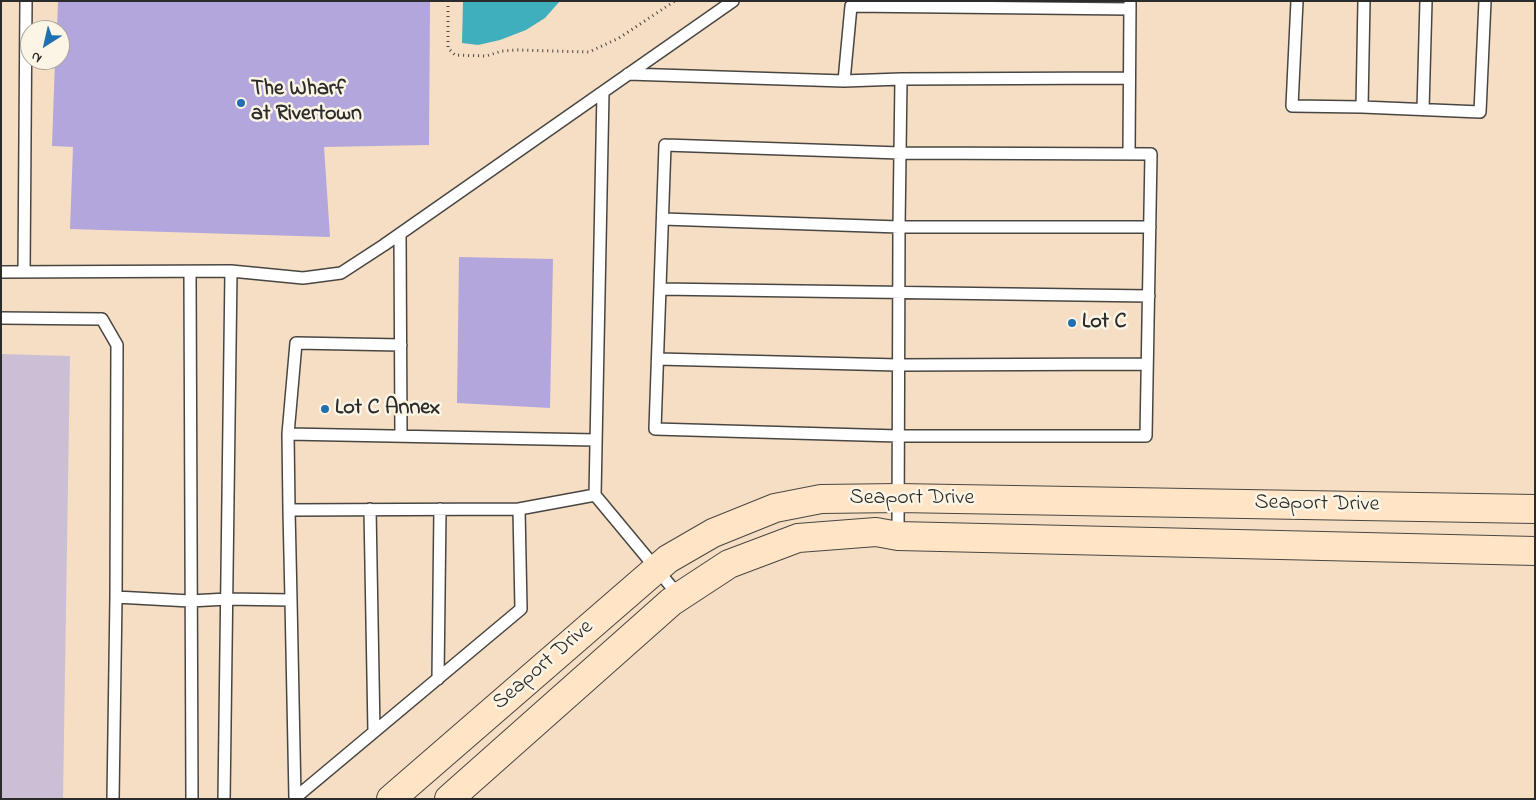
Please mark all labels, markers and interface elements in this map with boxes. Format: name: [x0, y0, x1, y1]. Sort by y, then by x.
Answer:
north arrow: [20, 20, 70, 70]
text: N: [27, 46, 47, 68]
place label: The Wharf at Rivertown: [251, 77, 362, 128]
marker: The Wharf at Rivertown: [235, 97, 247, 109]
place label: Lot C: [1082, 310, 1127, 336]
marker: Lot C: [1066, 317, 1078, 329]
place label: Lot C Annex: [335, 396, 440, 422]
marker: Lot C Annex: [319, 403, 331, 415]
street label: Seaport Drive: [850, 486, 974, 512]
street label: Seaport Drive: [1254, 491, 1380, 519]
street label: Seaport Drive: [488, 615, 600, 717]

